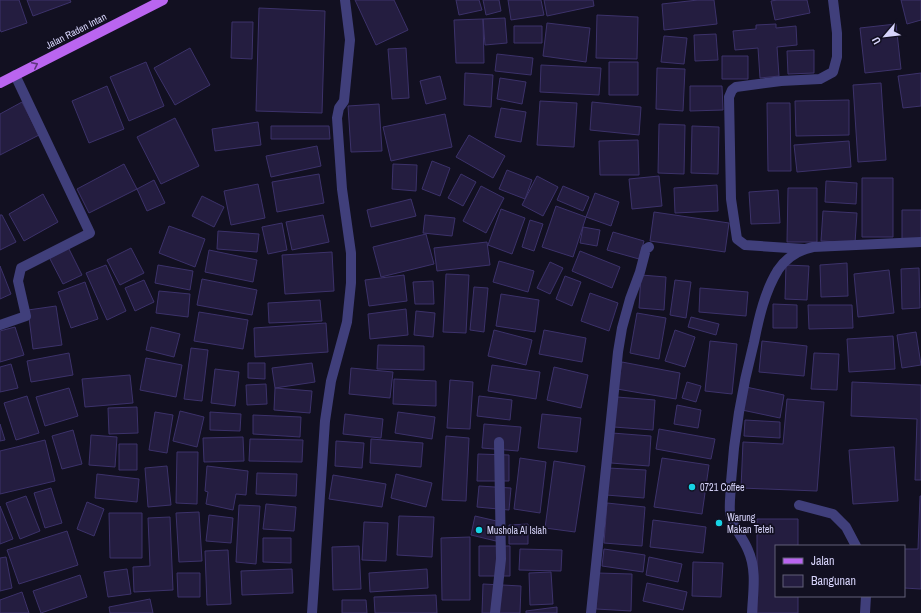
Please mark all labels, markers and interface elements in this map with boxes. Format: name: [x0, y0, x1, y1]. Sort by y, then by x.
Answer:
street label: Jalan Raden Intan: [43, 10, 109, 52]
north arrow: [865, 16, 905, 56]
text: U: [868, 35, 884, 47]
one-way arrow: [31, 63, 38, 70]
place label: 0721 Coffee: [700, 481, 745, 494]
marker: 0721 Coffee: [687, 482, 697, 492]
place label: Warung Makan Teteh: [727, 511, 774, 536]
marker: Warung Makan Teteh: [714, 518, 724, 528]
place label: Mushola Al Islah: [487, 524, 547, 537]
marker: Mushola Al Islah: [474, 525, 484, 535]
legend: [775, 545, 905, 597]
text: Jalan: [811, 553, 835, 569]
text: Bangunan: [811, 573, 856, 589]

